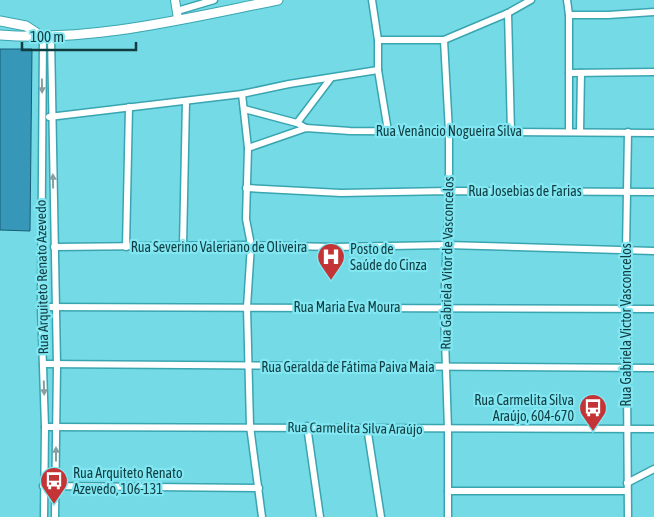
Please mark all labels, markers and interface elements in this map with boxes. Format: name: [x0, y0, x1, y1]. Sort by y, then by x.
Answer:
scale bar: [22, 20, 136, 52]
text: 100 m: [30, 28, 64, 45]
one-way arrow: [38, 78, 46, 94]
street label: Rua Venâncio Nogueira Silva: [376, 123, 522, 139]
one-way arrow: [49, 173, 57, 189]
street label: Rua Gabriela Vitor de Vasconcelos: [437, 176, 457, 350]
street label: Rua Josebias de Farias: [468, 183, 582, 199]
street label: Rua Arquiteto Renato Azevedo: [33, 200, 51, 354]
street label: Rua Severino Valeriano de Oliveira: [131, 239, 307, 255]
place label: Posto de Saúde do Cinza: [350, 241, 427, 273]
hospital icon: Posto de Saúde do Cinza: [316, 242, 346, 281]
street label: Rua Gabriela Victor Vasconcelos: [618, 243, 634, 407]
street label: Rua Maria Eva Moura: [294, 299, 400, 315]
street label: Rua Geralda de Fátima Paiva Maia: [261, 359, 435, 375]
one-way arrow: [40, 380, 48, 396]
place label: Rua Carmelita Silva Araújo, 604-670: [474, 392, 574, 424]
bus stop icon: Rua Carmelita Silva Araújo, 604-670: [578, 393, 608, 432]
street label: Rua Carmelita Silva Araújo: [287, 419, 423, 437]
one-way arrow: [52, 446, 60, 462]
place label: Rua Arquiteto Renato Azevedo, 106-131: [73, 465, 183, 497]
bus stop icon: Rua Arquiteto Renato Azevedo, 106-131: [39, 466, 69, 505]

